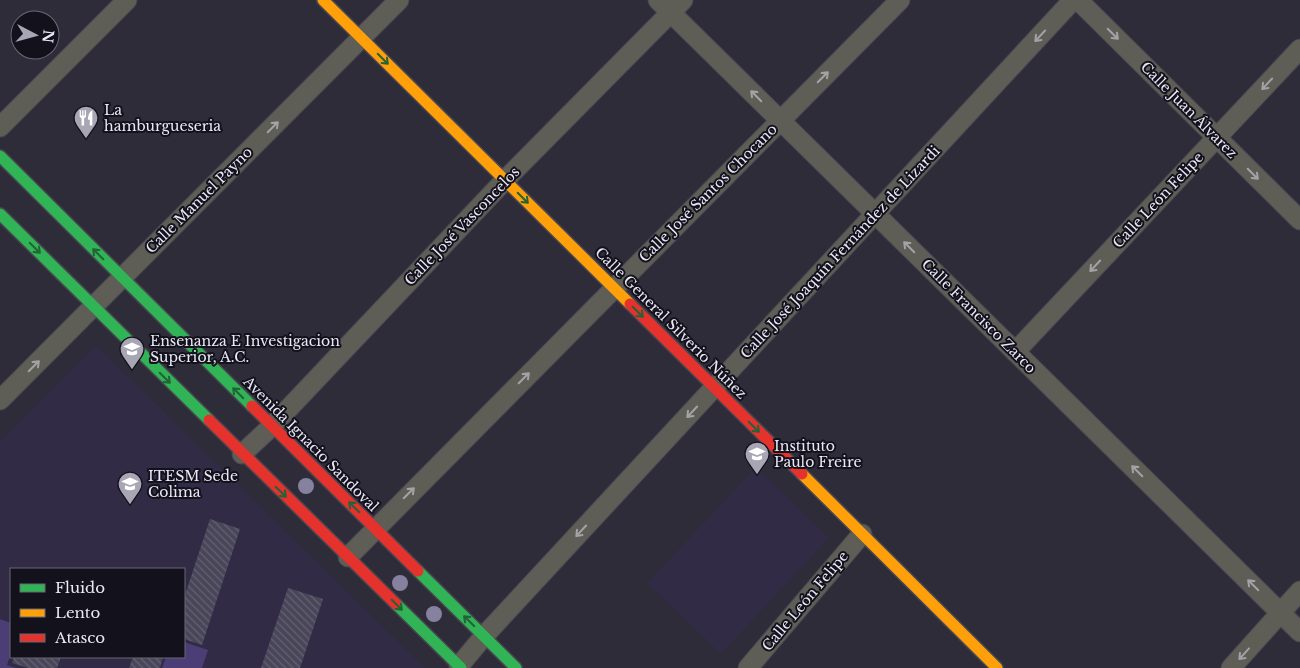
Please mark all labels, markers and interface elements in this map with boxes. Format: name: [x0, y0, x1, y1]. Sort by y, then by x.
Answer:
north arrow: [10, 10, 60, 60]
one-way arrow: [1106, 28, 1118, 40]
text: N: [38, 29, 58, 44]
one-way arrow: [1034, 29, 1046, 42]
one-way arrow: [377, 53, 389, 65]
street label: Calle Juan Álvarez: [1137, 58, 1241, 162]
one-way arrow: [817, 71, 829, 83]
one-way arrow: [1261, 78, 1273, 91]
one-way arrow: [749, 90, 762, 102]
place label: La hamburgueseria: [104, 101, 221, 135]
restaurant icon: La hamburgueseria: [73, 105, 99, 139]
street label: Calle José Santos Chocano: [635, 120, 781, 266]
one-way arrow: [266, 121, 278, 133]
street label: Calle José Joaquín Fernández de Lizardi: [736, 142, 944, 362]
street label: Calle Manuel Payno: [142, 143, 256, 257]
street label: Calle León Felipe: [1109, 148, 1207, 252]
street label: Calle José Vasconcelos: [401, 163, 523, 289]
one-way arrow: [1247, 167, 1259, 180]
one-way arrow: [517, 192, 529, 204]
one-way arrow: [903, 241, 915, 253]
one-way arrow: [28, 242, 40, 254]
street label: Calle General Silverio Núñez: [591, 243, 751, 403]
one-way arrow: [92, 247, 104, 260]
street label: Calle Francisco Zarco: [918, 255, 1040, 377]
one-way arrow: [1089, 260, 1101, 273]
one-way arrow: [632, 306, 644, 318]
place label: Ensenanza E Investigacion Superior, A.C.: [150, 332, 340, 366]
school or university icon: Ensenanza E Investigacion Superior, A.C.: [119, 336, 145, 370]
one-way arrow: [28, 360, 40, 372]
one-way arrow: [159, 372, 171, 384]
street label: Avenida Ignacio Sandoval: [239, 372, 383, 516]
one-way arrow: [518, 372, 530, 384]
one-way arrow: [233, 387, 245, 399]
one-way arrow: [686, 405, 698, 418]
one-way arrow: [748, 421, 760, 433]
place label: Instituto Paulo Freire: [774, 437, 861, 471]
school or university icon: Instituto Paulo Freire: [744, 441, 770, 475]
one-way arrow: [1131, 465, 1143, 477]
place label: ITESM Sede Colima: [148, 467, 238, 501]
school or university icon: ITESM Sede Colima: [117, 471, 143, 505]
one-way arrow: [275, 485, 287, 498]
one-way arrow: [403, 488, 415, 500]
one-way arrow: [348, 501, 360, 513]
one-way arrow: [575, 524, 587, 537]
street label: Calle León Felipe: [758, 547, 852, 655]
legend: [10, 568, 185, 658]
text: Fluido: [55, 578, 105, 597]
one-way arrow: [1247, 579, 1259, 591]
one-way arrow: [391, 599, 403, 612]
text: Lento: [55, 603, 101, 622]
one-way arrow: [463, 615, 475, 627]
text: Atasco: [54, 628, 105, 647]
one-way arrow: [1238, 647, 1250, 660]

